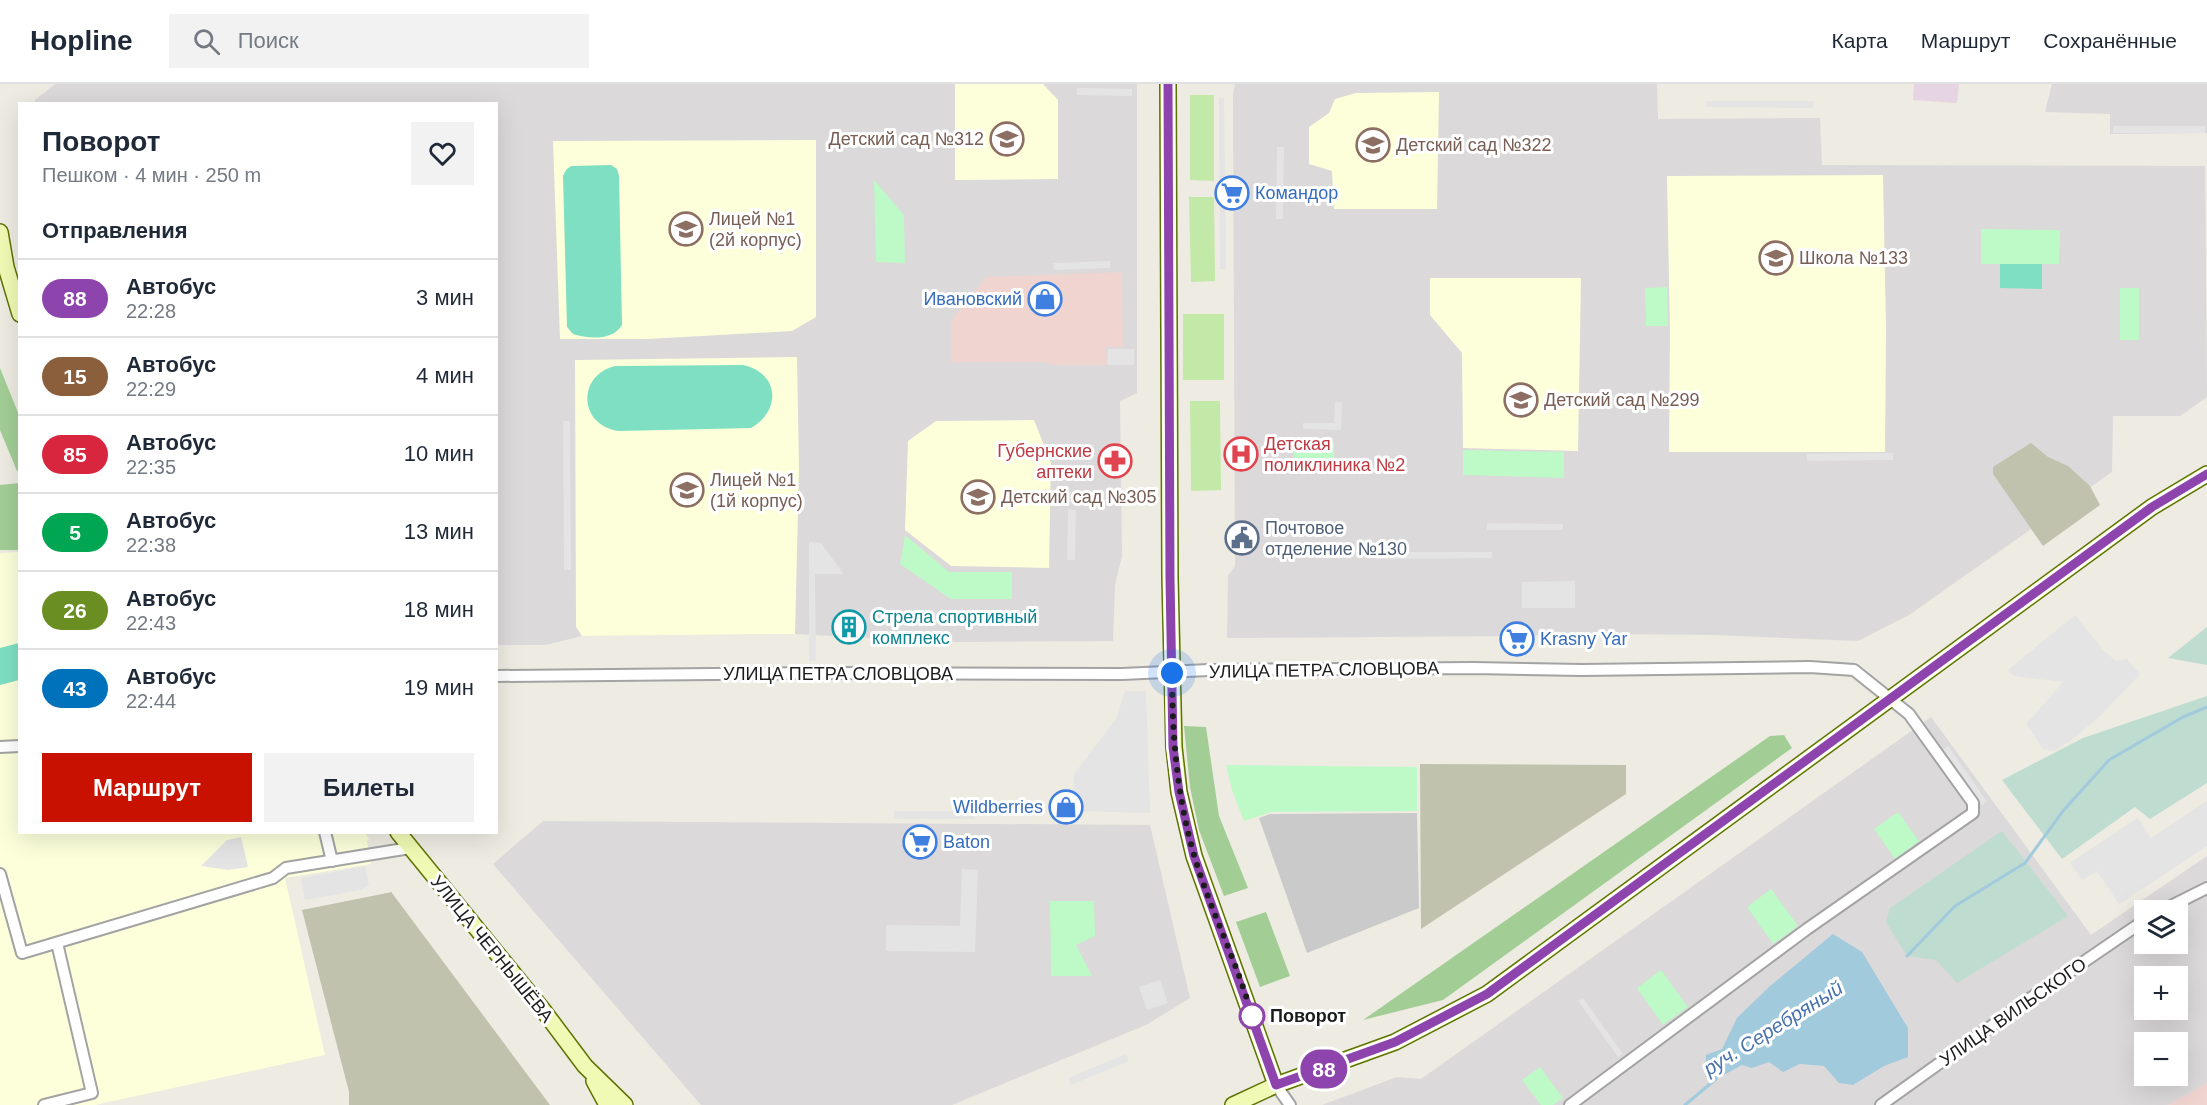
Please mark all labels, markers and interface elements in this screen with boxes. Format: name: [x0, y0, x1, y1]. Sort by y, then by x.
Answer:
search box: [169, 14, 589, 68]
text: Hopline: [30, 25, 133, 56]
icon: search: [190, 25, 223, 58]
text: Поиск: [238, 28, 299, 53]
text: Карта: [1832, 29, 1888, 52]
text: Маршрут: [1921, 29, 2010, 52]
text: Сохранённые: [2043, 29, 2177, 52]
school or university icon: Детский сад №312: [989, 121, 1025, 157]
button: heart: [411, 122, 474, 185]
text: Поворот: [42, 126, 160, 157]
school or university icon: Детский сад №322: [1355, 127, 1391, 163]
place label: Детский сад №312: [829, 129, 984, 149]
place label: Детский сад №322: [1396, 135, 1552, 155]
text: Пешком · 4 мин · 250 m: [42, 164, 261, 186]
supermarket icon: Командор: [1214, 175, 1250, 211]
place label: Командор: [1255, 183, 1338, 203]
place label: Лицей №1 (2й корпус): [709, 209, 802, 250]
school or university icon: Лицей №1 (2й корпус): [668, 211, 704, 247]
text: Отправления: [42, 218, 188, 243]
school or university icon: Школа №133: [1758, 240, 1794, 276]
place label: Школа №133: [1799, 248, 1908, 268]
text: Автобус: [126, 274, 216, 299]
shop icon: Ивановский: [1027, 281, 1063, 317]
text: 3 мин: [416, 285, 474, 310]
text: 88: [63, 287, 87, 310]
place label: Ивановский: [923, 289, 1022, 309]
text: 22:28: [126, 300, 176, 322]
text: Автобус: [126, 352, 216, 377]
text: 4 мин: [416, 363, 474, 388]
text: 15: [63, 365, 87, 388]
text: 22:29: [126, 378, 176, 400]
school or university icon: Детский сад №299: [1503, 382, 1539, 418]
place label: Детский сад №299: [1544, 390, 1700, 410]
text: Автобус: [126, 430, 216, 455]
place label: Детская поликлиника №2: [1264, 434, 1405, 475]
hospital icon: Детская поликлиника №2: [1223, 436, 1259, 472]
text: 10 мин: [404, 441, 474, 466]
place label: Губернские аптеки: [997, 441, 1092, 482]
text: 85: [63, 443, 87, 466]
pharmacy icon: Губернские аптеки: [1097, 443, 1133, 479]
text: 22:35: [126, 456, 176, 478]
place label: Лицей №1 (1й корпус): [710, 470, 803, 511]
school or university icon: Лицей №1 (1й корпус): [669, 472, 705, 508]
school or university icon: Детский сад №305: [960, 479, 996, 515]
place label: Детский сад №305: [1001, 487, 1157, 507]
text: Автобус: [126, 508, 216, 533]
place label: Почтовое отделение №130: [1265, 518, 1407, 559]
text: 13 мин: [404, 519, 474, 544]
public building icon: Почтовое отделение №130: [1224, 520, 1260, 556]
text: 5: [69, 521, 81, 544]
text: 22:38: [126, 534, 176, 556]
text: Автобус: [126, 586, 216, 611]
text: 18 мин: [404, 597, 474, 622]
text: 26: [63, 599, 87, 622]
place label: Стрела спортивный комплекс: [872, 607, 1037, 648]
building icon: Стрела спортивный комплекс: [831, 609, 867, 645]
text: 22:43: [126, 612, 176, 634]
supermarket icon: Krasny Yar: [1499, 621, 1535, 657]
place label: Krasny Yar: [1540, 629, 1627, 649]
your location: [1157, 658, 1187, 688]
street label: УЛИЦА ПЕТРА СЛОВЦОВА: [1209, 658, 1439, 682]
text: Автобус: [126, 664, 216, 689]
street label: УЛИЦА ПЕТРА СЛОВЦОВА: [723, 664, 953, 684]
text: 19 мин: [404, 675, 474, 700]
text: 43: [63, 677, 87, 700]
text: 22:44: [126, 690, 176, 712]
button: Маршрут: [42, 753, 252, 822]
button: Билеты: [264, 753, 474, 822]
shop icon: Wildberries: [1048, 789, 1084, 825]
place label: Wildberries: [953, 797, 1043, 817]
supermarket icon: Baton: [902, 824, 938, 860]
place label: Baton: [943, 832, 990, 852]
street label: УЛИЦА ЧЕРНЫШЁВА: [427, 872, 557, 1026]
map controls: [2134, 900, 2188, 1086]
button: layers: [2134, 900, 2188, 954]
street label: УЛИЦА ВИЛЬСКОГО: [1936, 954, 2090, 1070]
button: +: [2134, 966, 2188, 1020]
water label: руч. Серебряный: [1699, 976, 1846, 1080]
marker: Поворот: [1239, 1003, 1265, 1029]
place label: Поворот: [1270, 1006, 1346, 1026]
button: −: [2134, 1032, 2188, 1086]
line badge: 88: [1297, 1050, 1351, 1088]
text: 88: [1312, 1058, 1336, 1081]

